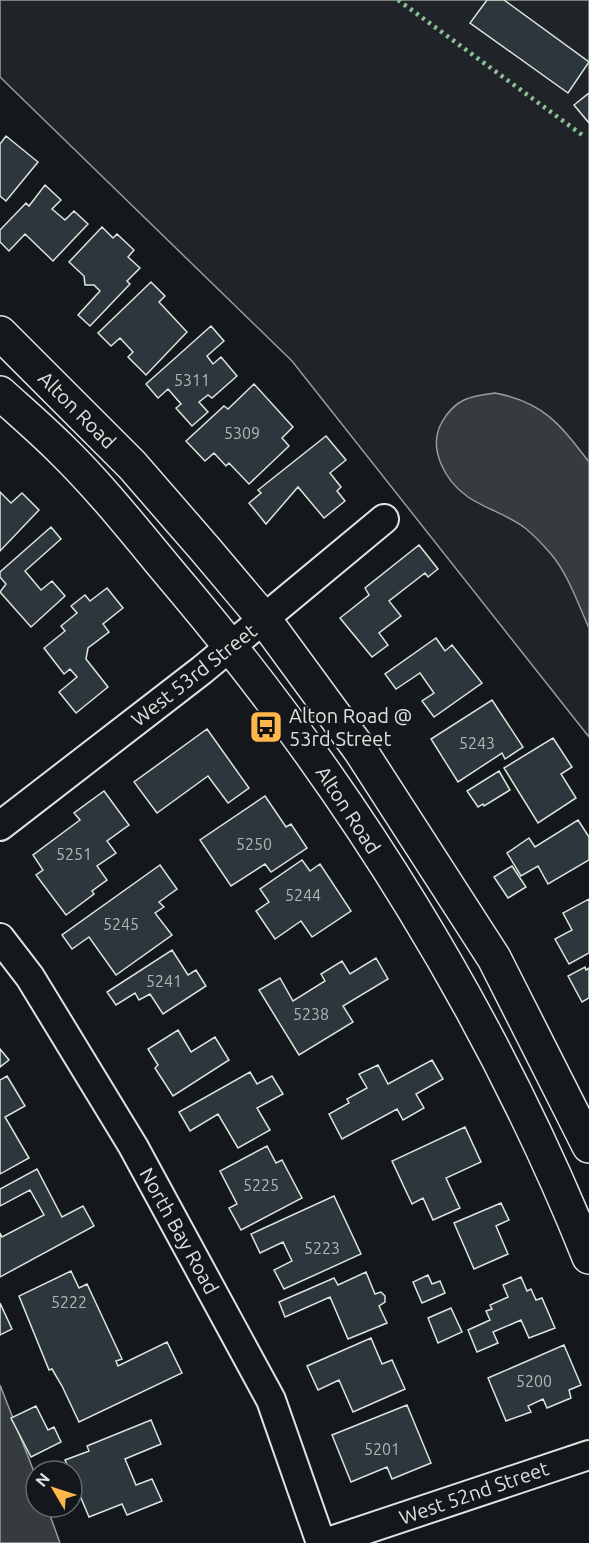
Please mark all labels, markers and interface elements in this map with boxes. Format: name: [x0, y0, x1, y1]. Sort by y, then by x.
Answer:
street label: Alton Road: [34, 366, 121, 453]
house number: 5311: [174, 371, 210, 389]
house number: 5309: [224, 424, 260, 442]
street label: West 53rd Street: [126, 618, 261, 731]
place label: Alton Road @ 53rd Street: [289, 704, 412, 750]
bus stop icon: Alton Road @ 53rd Street: [248, 709, 284, 745]
house number: 5243: [459, 734, 495, 752]
street label: Alton Road: [312, 762, 385, 858]
house number: 5250: [236, 835, 272, 853]
house number: 5251: [56, 845, 92, 863]
house number: 5244: [285, 886, 321, 904]
house number: 5245: [103, 915, 139, 933]
house number: 5241: [146, 972, 182, 990]
house number: 5238: [293, 1005, 329, 1023]
street label: North Bay Road: [135, 1164, 224, 1298]
house number: 5225: [243, 1176, 279, 1194]
house number: 5223: [304, 1239, 340, 1257]
house number: 5222: [51, 1293, 87, 1311]
house number: 5200: [516, 1372, 552, 1390]
house number: 5201: [364, 1440, 400, 1458]
street label: West 52nd Street: [396, 1456, 552, 1529]
north arrow: [24, 1459, 84, 1519]
text: N: [32, 1469, 53, 1490]

